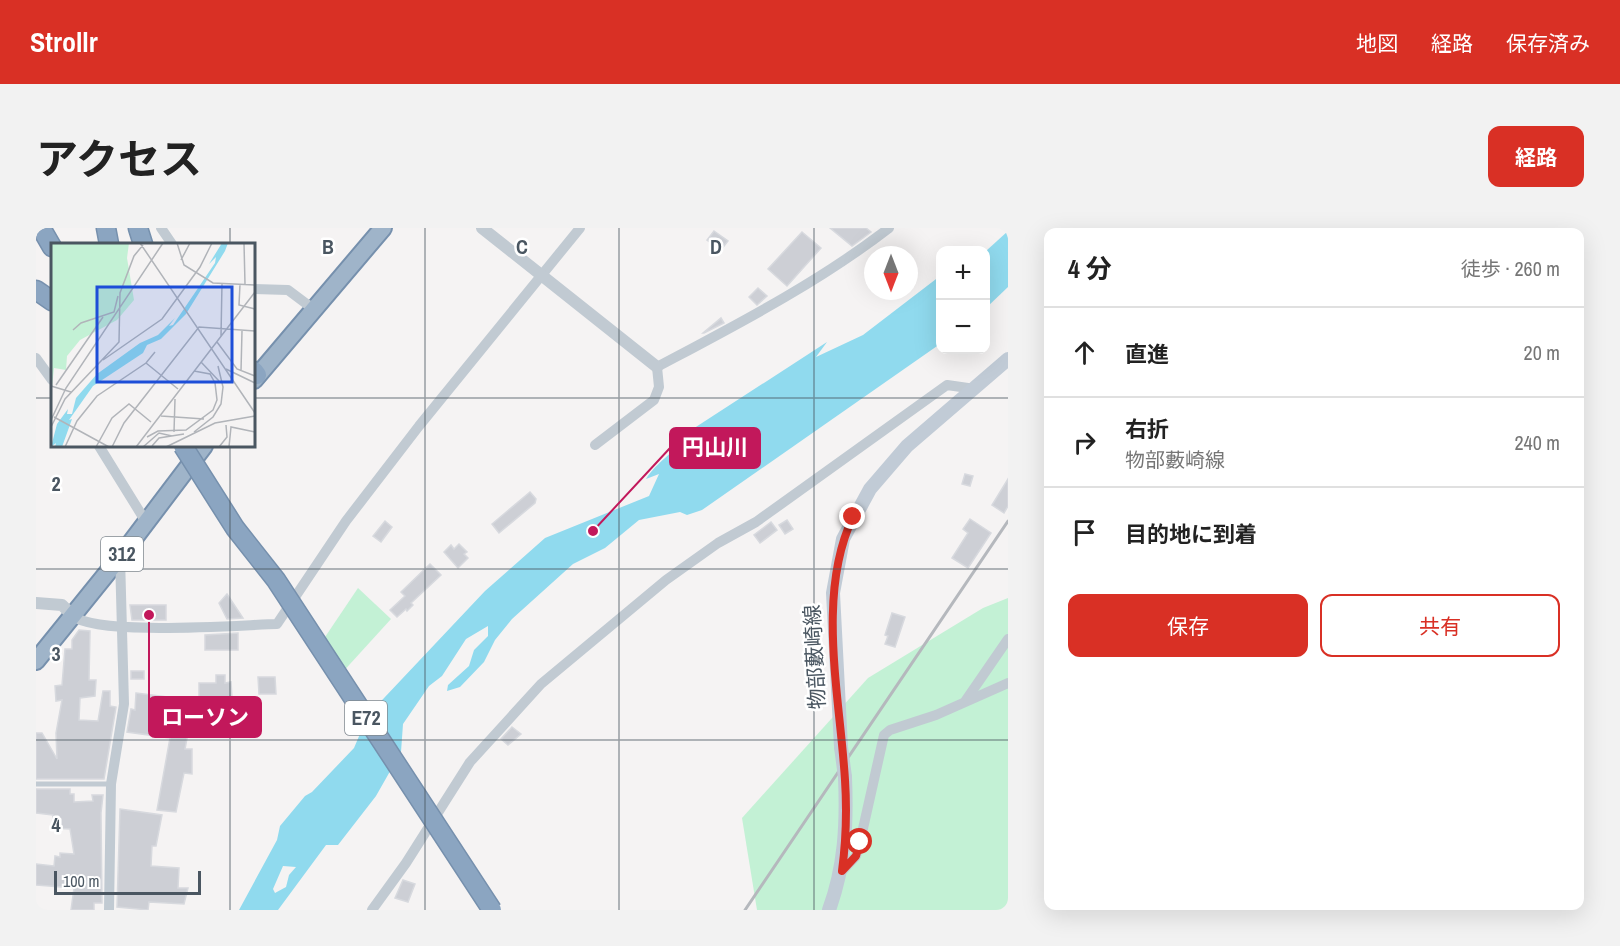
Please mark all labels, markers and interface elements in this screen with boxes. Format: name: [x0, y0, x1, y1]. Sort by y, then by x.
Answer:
text: Strollr: [30, 23, 98, 61]
text: 地図: [1356, 29, 1398, 58]
text: 経路: [1431, 29, 1473, 58]
text: 保存済み: [1506, 29, 1590, 58]
button: 経路: [1488, 126, 1584, 187]
text: アクセス: [36, 131, 202, 187]
text: B: [322, 233, 334, 260]
text: C: [516, 233, 528, 260]
text: D: [710, 233, 722, 260]
inset map: [51, 243, 255, 447]
north arrow: [864, 246, 918, 300]
map controls: [936, 246, 990, 354]
button: +: [936, 246, 990, 300]
text: 4 分: [1068, 251, 1112, 286]
text: 徒歩 · 260 m: [1461, 255, 1560, 282]
button: −: [936, 300, 990, 354]
icon: ahead: [1068, 336, 1101, 369]
text: 直進: [1125, 339, 1169, 369]
text: 20 m: [1524, 339, 1560, 366]
text: 右折: [1125, 414, 1169, 444]
icon: right: [1068, 426, 1101, 459]
callout: 円山川: [670, 428, 760, 468]
text: 240 m: [1514, 429, 1560, 456]
text: 円山川: [682, 432, 748, 462]
text: 物部藪崎線: [1125, 446, 1225, 473]
text: 2: [51, 470, 61, 497]
route end: [839, 503, 865, 529]
icon: arrive: [1068, 516, 1101, 549]
text: 目的地に到着: [1125, 519, 1257, 549]
road number: 312: [101, 537, 143, 571]
button: 保存: [1068, 594, 1308, 657]
button: 共有: [1320, 594, 1560, 657]
street label: 物部藪崎線: [797, 604, 832, 710]
text: 3: [51, 640, 61, 667]
callout: ローソン: [149, 697, 261, 737]
road number: E72: [345, 701, 387, 735]
text: ローソン: [161, 702, 249, 732]
text: 4: [51, 811, 61, 838]
route start: [846, 828, 872, 854]
scale bar: [54, 868, 201, 896]
text: 100 m: [63, 870, 99, 892]

